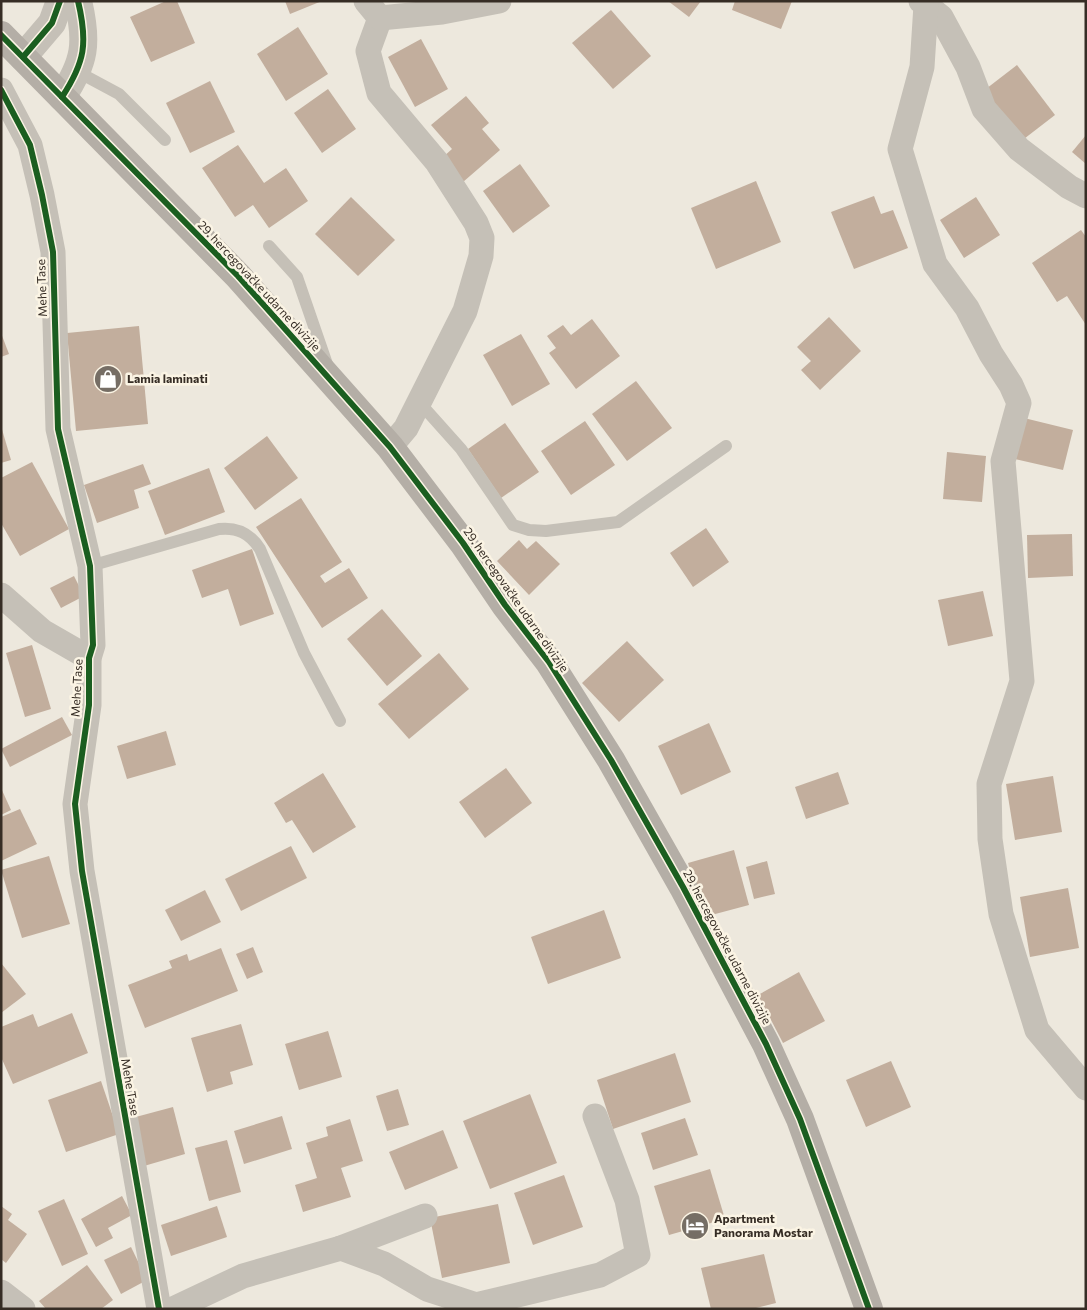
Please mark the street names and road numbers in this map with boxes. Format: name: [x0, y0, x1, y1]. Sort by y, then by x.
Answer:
street label: 29. hercegovačke udarne divizije: [196, 217, 324, 353]
street label: Mehe Tase: [33, 259, 49, 317]
street label: 29. hercegovačke udarne divizije: [461, 524, 572, 674]
street label: Mehe Tase: [67, 659, 85, 717]
street label: 29. hercegovačke udarne divizije: [681, 867, 775, 1026]
street label: Mehe Tase: [119, 1057, 143, 1117]

